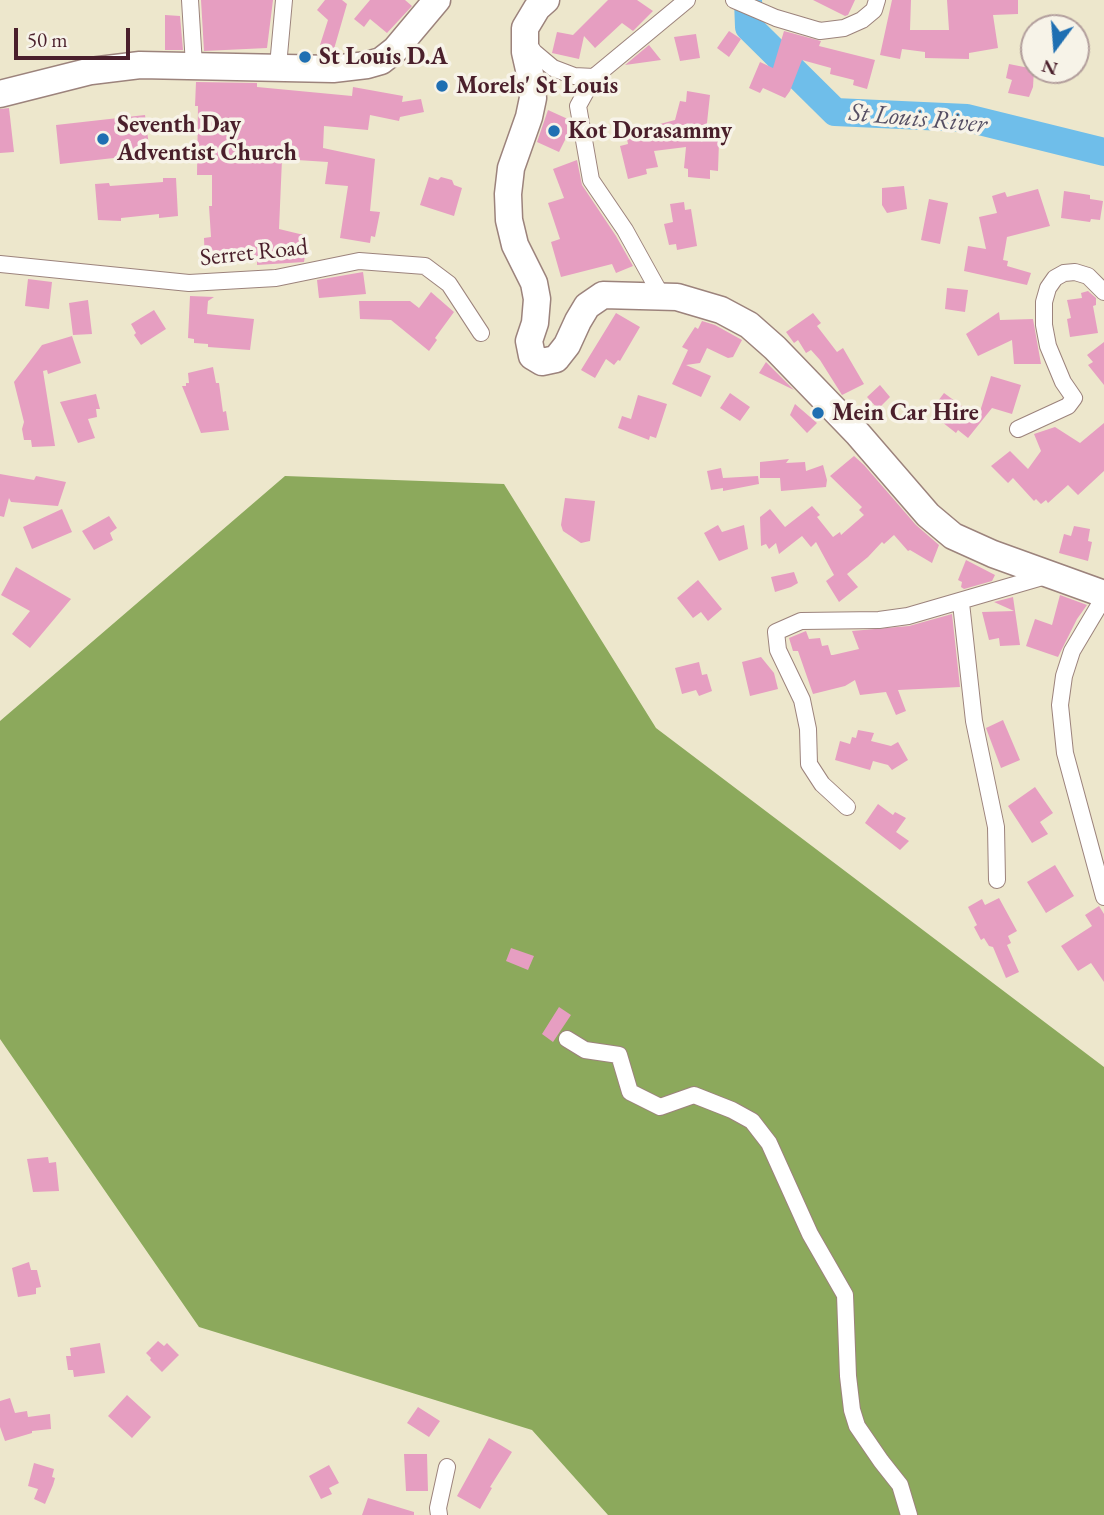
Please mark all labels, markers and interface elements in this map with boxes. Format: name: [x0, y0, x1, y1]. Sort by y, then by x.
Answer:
scale bar: [18, 14, 133, 58]
north arrow: [1020, 14, 1090, 84]
text: 50 m: [27, 26, 68, 53]
place label: St Louis D.A: [319, 43, 448, 71]
marker: St Louis D.A: [297, 49, 313, 65]
text: N: [1039, 54, 1060, 82]
place label: Morels' St Louis: [456, 72, 618, 100]
marker: Morels' St Louis: [434, 78, 450, 94]
water label: St Louis River: [848, 97, 988, 141]
place label: Seventh Day Adventist Church: [117, 111, 297, 167]
place label: Kot Dorasammy: [568, 117, 732, 145]
marker: Kot Dorasammy: [546, 123, 562, 139]
marker: Seventh Day Adventist Church: [95, 131, 111, 147]
street label: Serret Road: [199, 233, 309, 273]
place label: Mein Car Hire: [832, 399, 979, 427]
marker: Mein Car Hire: [810, 405, 826, 421]

